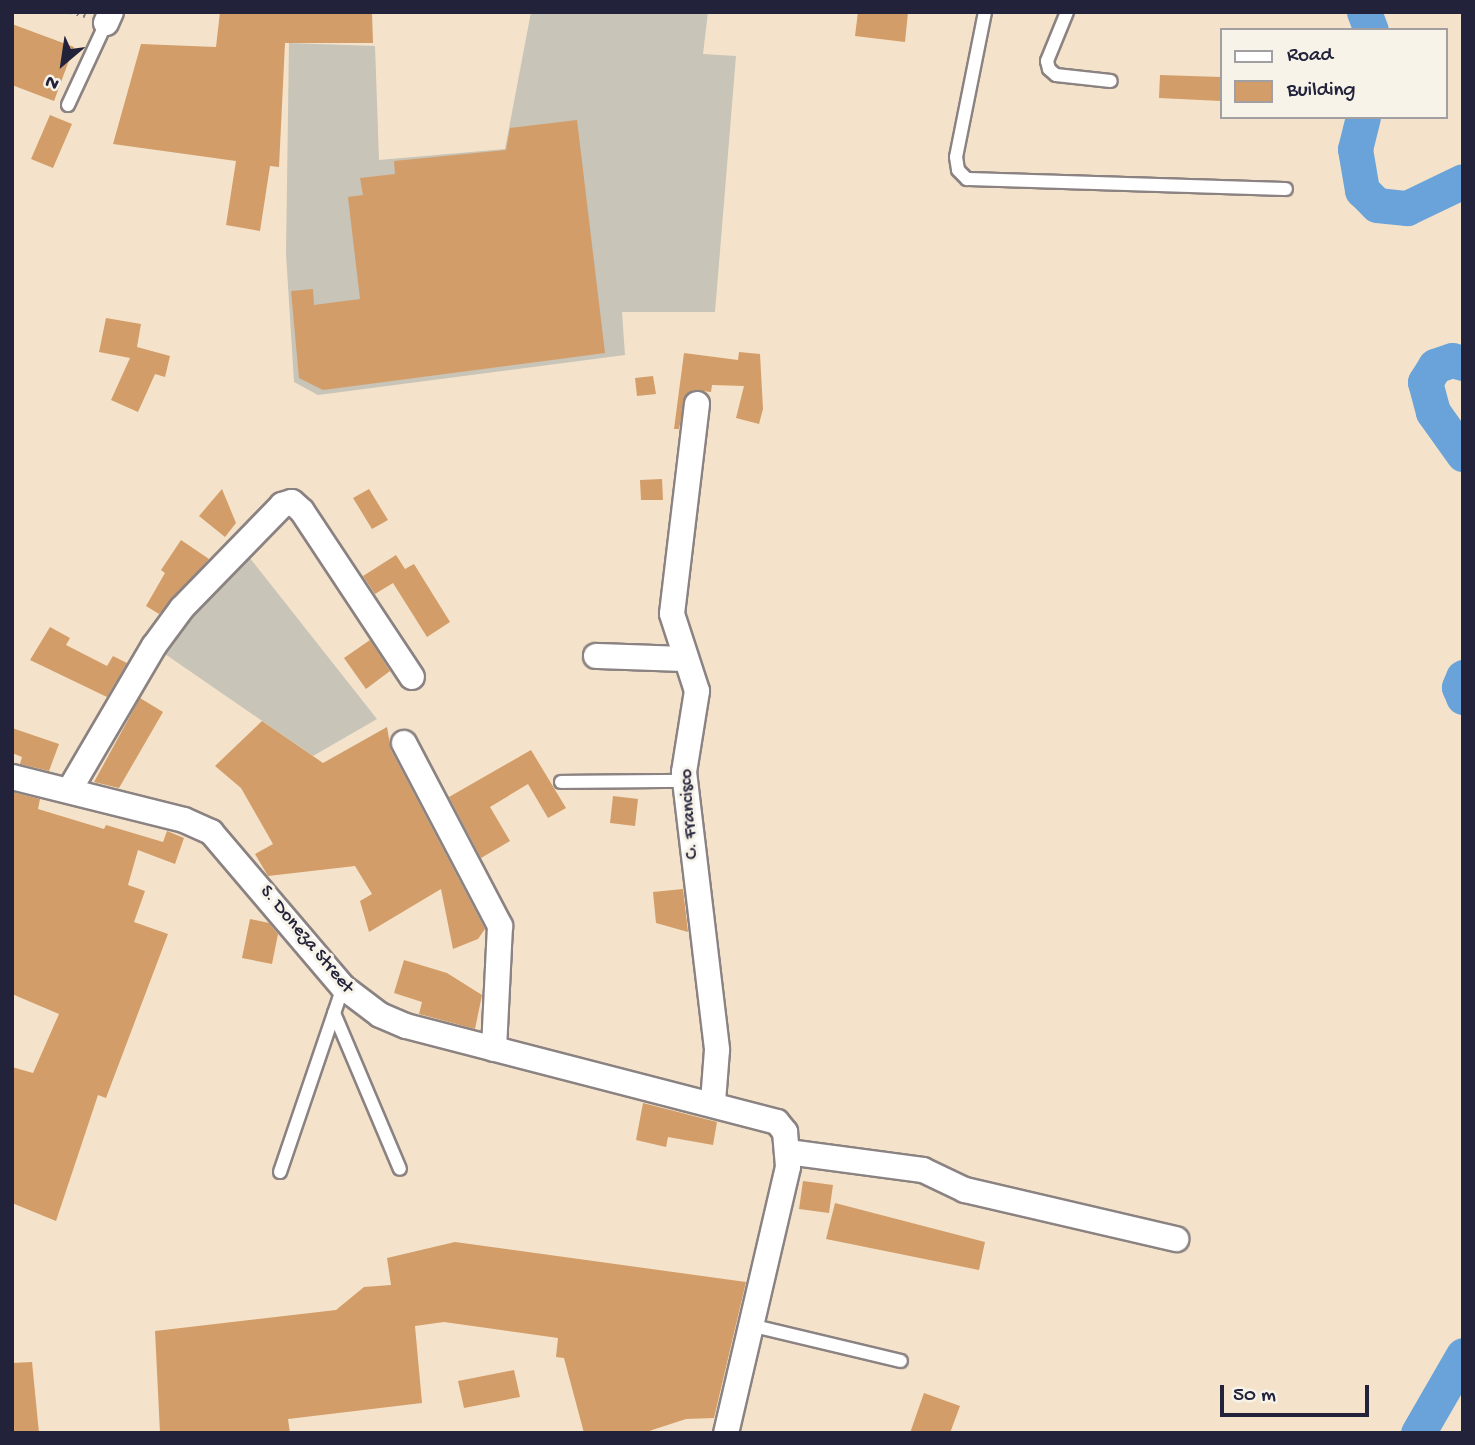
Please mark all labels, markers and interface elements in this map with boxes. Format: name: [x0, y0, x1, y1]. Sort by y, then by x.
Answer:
north arrow: [28, 28, 98, 98]
legend: [1220, 28, 1447, 119]
text: Road: [1287, 44, 1333, 69]
text: N: [42, 69, 64, 95]
text: Building: [1287, 79, 1356, 104]
street label: C. Francisco: [675, 768, 705, 860]
street label: S. Doneza Street: [254, 881, 358, 999]
scale bar: [1223, 1372, 1372, 1416]
text: 50 m: [1233, 1384, 1276, 1409]

